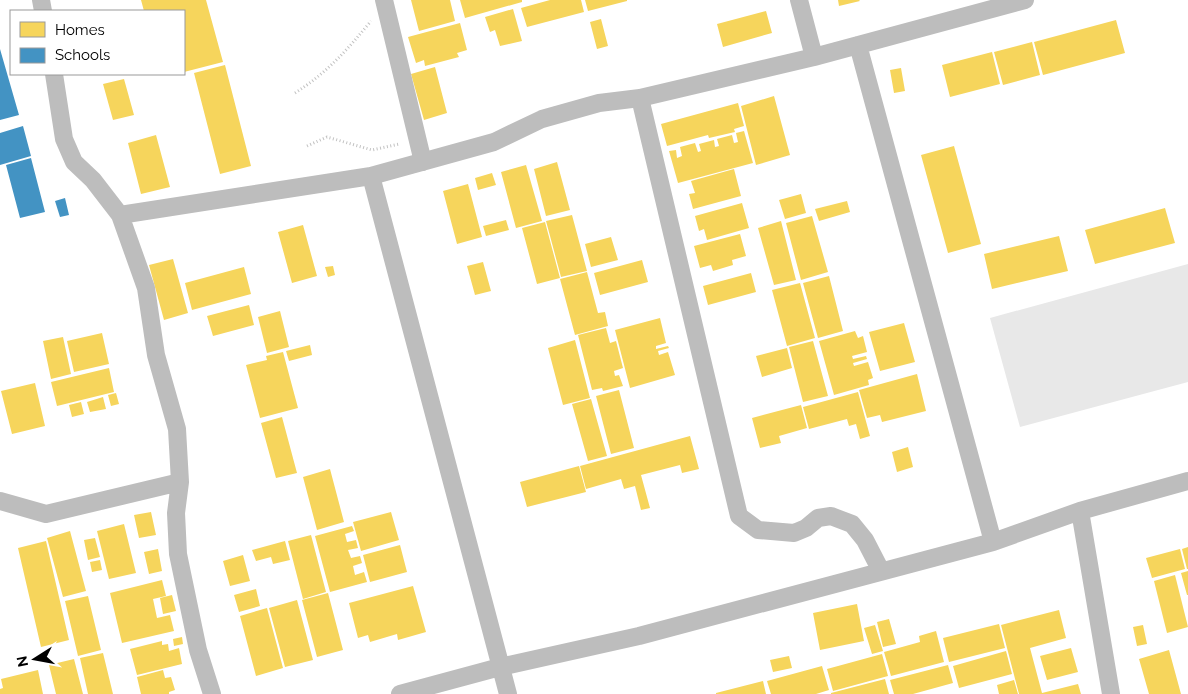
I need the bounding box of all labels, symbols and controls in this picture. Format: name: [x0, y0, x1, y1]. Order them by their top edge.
legend: [10, 10, 185, 75]
text: Homes: [55, 21, 105, 39]
text: Schools: [55, 46, 110, 64]
north arrow: [10, 634, 60, 684]
text: N: [13, 655, 31, 668]

